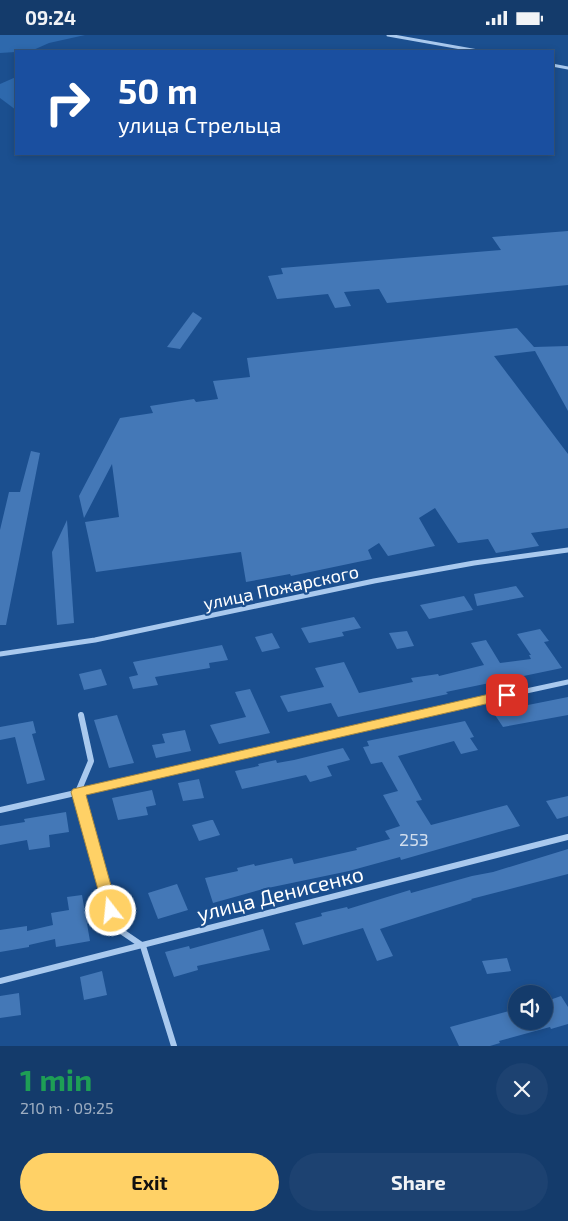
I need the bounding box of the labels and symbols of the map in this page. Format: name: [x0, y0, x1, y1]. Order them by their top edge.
street label: улица Пожарского: [201, 560, 361, 614]
pin: [486, 674, 528, 716]
house number: 253: [399, 828, 429, 850]
street label: улица Денисенко: [194, 860, 366, 927]
position arrow: [84, 884, 136, 936]

